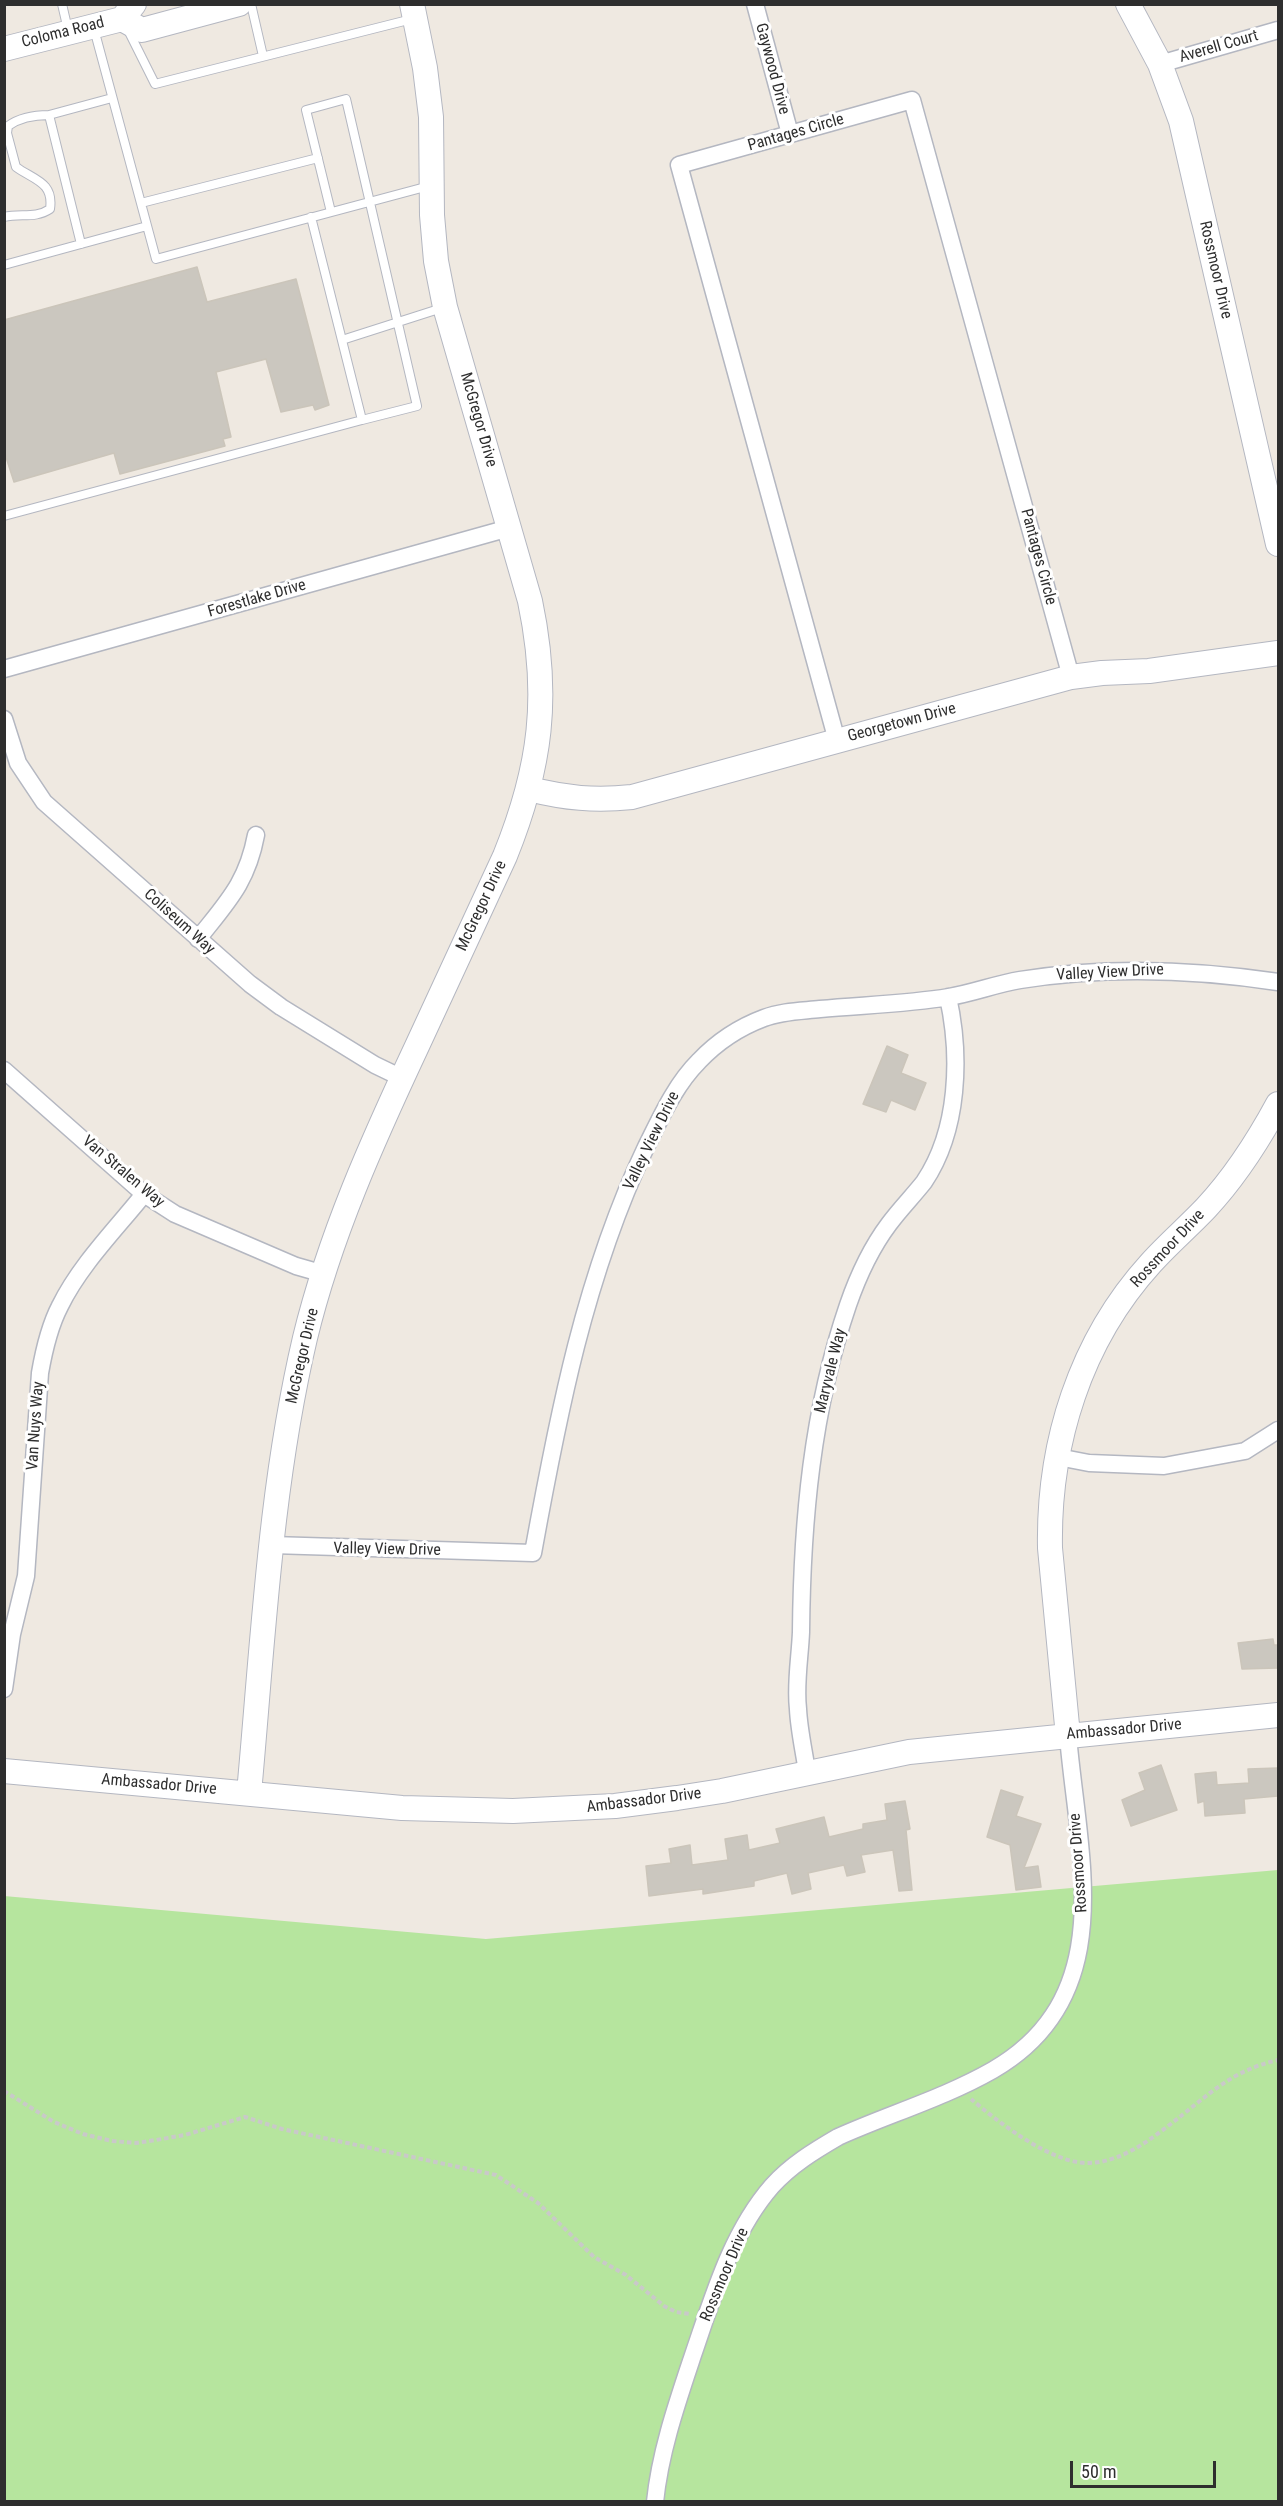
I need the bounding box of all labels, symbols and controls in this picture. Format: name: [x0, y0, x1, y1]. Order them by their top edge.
street label: Coloma Road: [20, 13, 106, 53]
street label: Gaywood Drive: [751, 21, 793, 117]
street label: Averell Court: [1177, 27, 1261, 67]
street label: Pantages Circle: [746, 110, 846, 156]
street label: Rossmoor Drive: [1194, 219, 1236, 321]
street label: McGregor Drive: [455, 370, 501, 470]
street label: Pantages Circle: [1016, 507, 1060, 607]
street label: Forestlake Drive: [206, 576, 308, 622]
street label: Georgetown Drive: [846, 699, 958, 747]
street label: McGregor Drive: [453, 858, 511, 954]
street label: Coliseum Way: [140, 885, 218, 959]
street label: Valley View Drive: [1056, 961, 1164, 985]
street label: Valley View Drive: [620, 1088, 684, 1194]
street label: Van Stralen Way: [78, 1132, 168, 1212]
street label: Rossmoor Drive: [1127, 1206, 1209, 1292]
street label: McGregor Drive: [283, 1306, 323, 1406]
street label: Maryvale Way: [811, 1327, 851, 1415]
street label: Van Nuys Way: [23, 1381, 49, 1471]
street label: Valley View Drive: [333, 1539, 441, 1561]
street label: Ambassador Drive: [1066, 1715, 1182, 1745]
street label: Ambassador Drive: [101, 1770, 217, 1800]
street label: Ambassador Drive: [585, 1784, 703, 1818]
street label: Rossmoor Drive: [1066, 1813, 1092, 1913]
street label: Rossmoor Drive: [697, 2225, 753, 2325]
scale bar: [1073, 2449, 1218, 2487]
text: 50 m: [1081, 2461, 1116, 2482]

